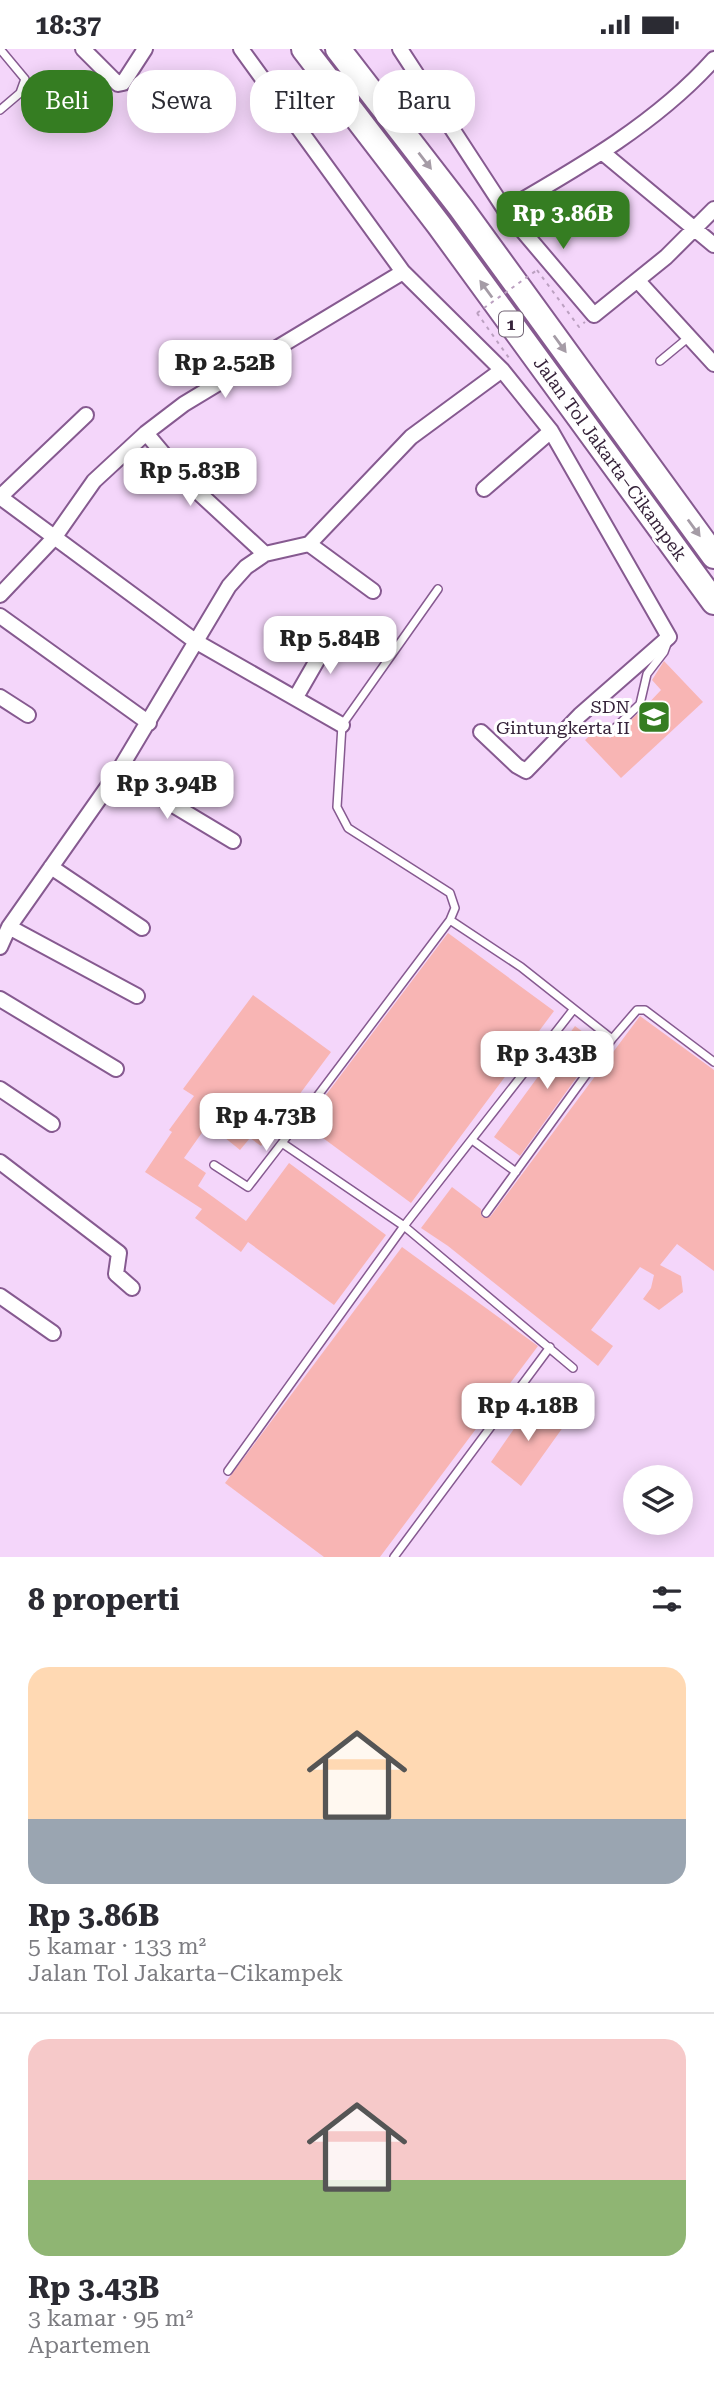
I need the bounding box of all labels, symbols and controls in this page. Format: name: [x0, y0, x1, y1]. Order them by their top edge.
text: 18:37: [35, 10, 101, 40]
chip: Beli: [21, 70, 113, 133]
chip: Sewa: [127, 70, 236, 133]
chip: Filter: [250, 70, 359, 133]
chip: Baru: [373, 70, 475, 133]
one-way arrow: [417, 152, 431, 170]
pin: Rp 3.86B: [491, 191, 635, 251]
text: Rp 3.86B: [513, 200, 613, 227]
one-way arrow: [479, 280, 493, 298]
road number: 1: [499, 311, 523, 337]
one-way arrow: [552, 335, 566, 353]
pin: Rp 2.52B: [153, 341, 297, 400]
text: Rp 2.52B: [175, 349, 275, 376]
street label: Jalan Tol Jakarta–Cikampek: [529, 353, 691, 565]
pin: Rp 5.83B: [118, 449, 262, 508]
text: Rp 5.83B: [140, 457, 240, 484]
one-way arrow: [686, 519, 700, 537]
pin: Rp 5.84B: [258, 617, 402, 676]
text: Rp 5.84B: [280, 625, 380, 652]
place label: SDN Gintungkerta II: [496, 696, 630, 738]
school or university icon: SDN Gintungkerta II: [635, 698, 673, 736]
pin: Rp 3.94B: [95, 761, 239, 821]
text: Rp 3.94B: [117, 770, 217, 797]
pin: Rp 3.43B: [475, 1031, 619, 1091]
text: Rp 3.43B: [497, 1040, 597, 1067]
pin: Rp 4.73B: [194, 1093, 338, 1153]
text: Rp 4.73B: [216, 1102, 316, 1129]
pin: Rp 4.18B: [456, 1383, 600, 1443]
text: Rp 4.18B: [478, 1392, 578, 1419]
map controls: [623, 1465, 693, 1535]
button: layers: [623, 1465, 693, 1535]
icon: filters: [648, 1580, 686, 1618]
text: 8 properti: [28, 1582, 179, 1617]
icon: home: [294, 1712, 420, 1838]
text: Rp 3.86B: [28, 1898, 160, 1933]
text: 5 kamar · 133 m²: [28, 1933, 206, 1960]
text: Jalan Tol Jakarta–Cikampek: [28, 1960, 343, 1987]
icon: home: [294, 2084, 420, 2210]
text: Rp 3.43B: [28, 2270, 160, 2305]
text: 3 kamar · 95 m²: [28, 2305, 193, 2332]
text: Apartemen: [28, 2332, 150, 2359]

